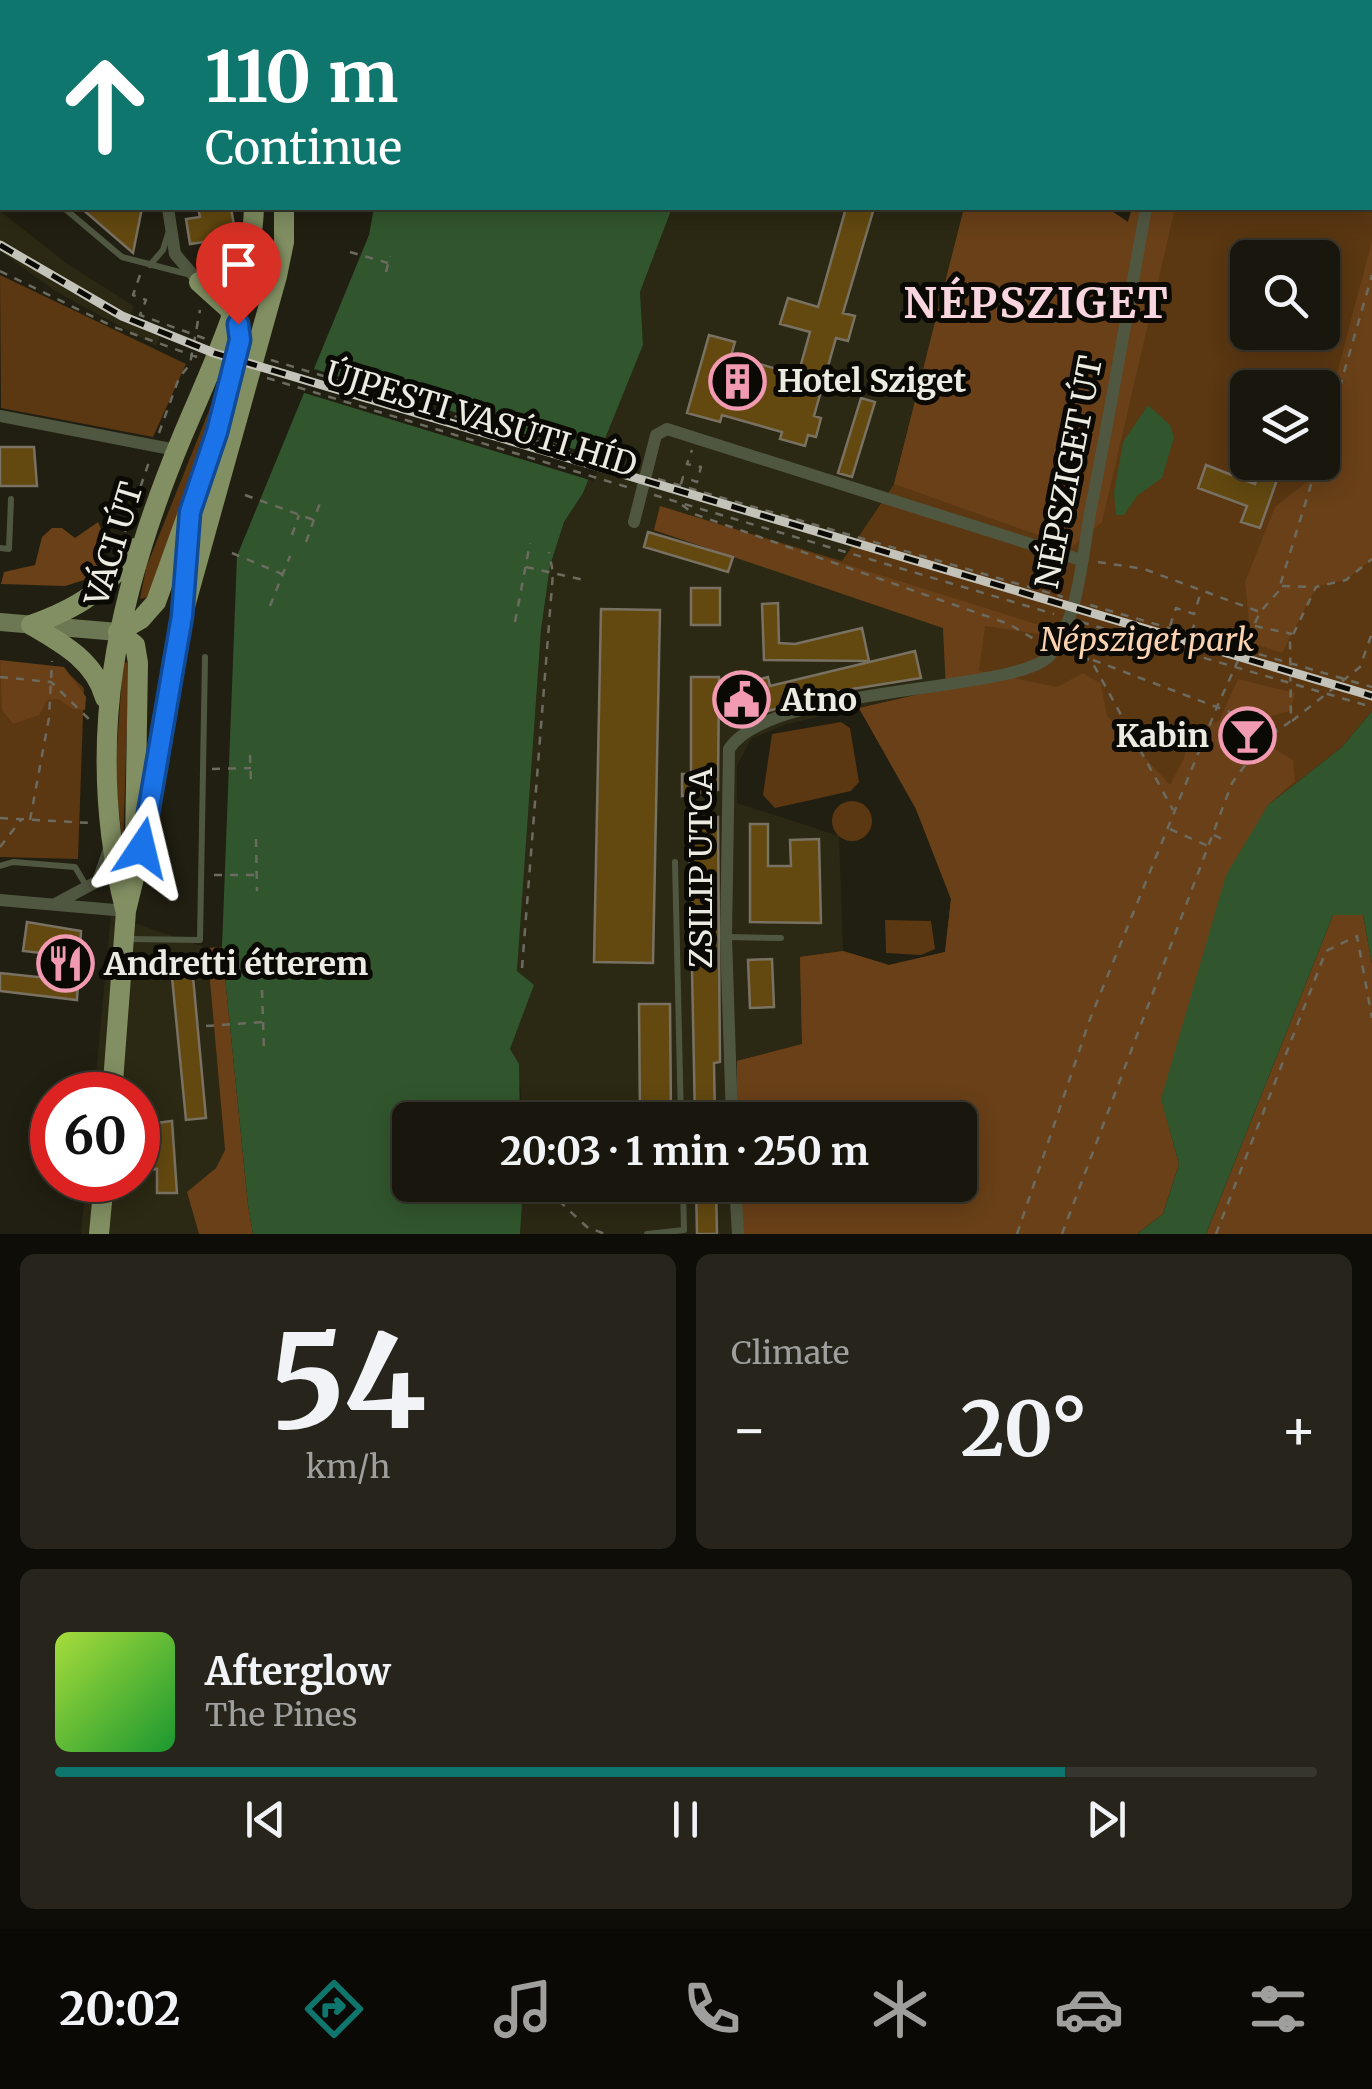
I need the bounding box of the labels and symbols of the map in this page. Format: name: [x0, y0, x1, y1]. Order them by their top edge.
pin: [196, 222, 281, 325]
district label: NÉPSZIGET: [904, 276, 1170, 329]
building icon: Hotel Sziget: [708, 351, 768, 411]
street label: NÉPSZIGET ÚT: [1027, 352, 1111, 592]
street label: ÚJPESTI VASÚTI HÍD: [321, 353, 641, 485]
place label: Hotel Sziget: [777, 361, 966, 401]
street label: VÁCI ÚT: [76, 477, 152, 612]
park label: Népsziget park: [1040, 620, 1255, 660]
public building icon: Atno: [712, 670, 772, 730]
place label: Atno: [780, 680, 857, 720]
bar icon: Kabin: [1218, 706, 1278, 766]
place label: Kabin: [1115, 716, 1209, 756]
street label: ZSILIP UTCA: [681, 767, 721, 968]
position arrow: [90, 796, 194, 900]
restaurant icon: Andretti étterem: [35, 934, 95, 994]
place label: Andretti étterem: [103, 944, 368, 984]
speed limit sign: 60: [30, 1072, 160, 1202]

